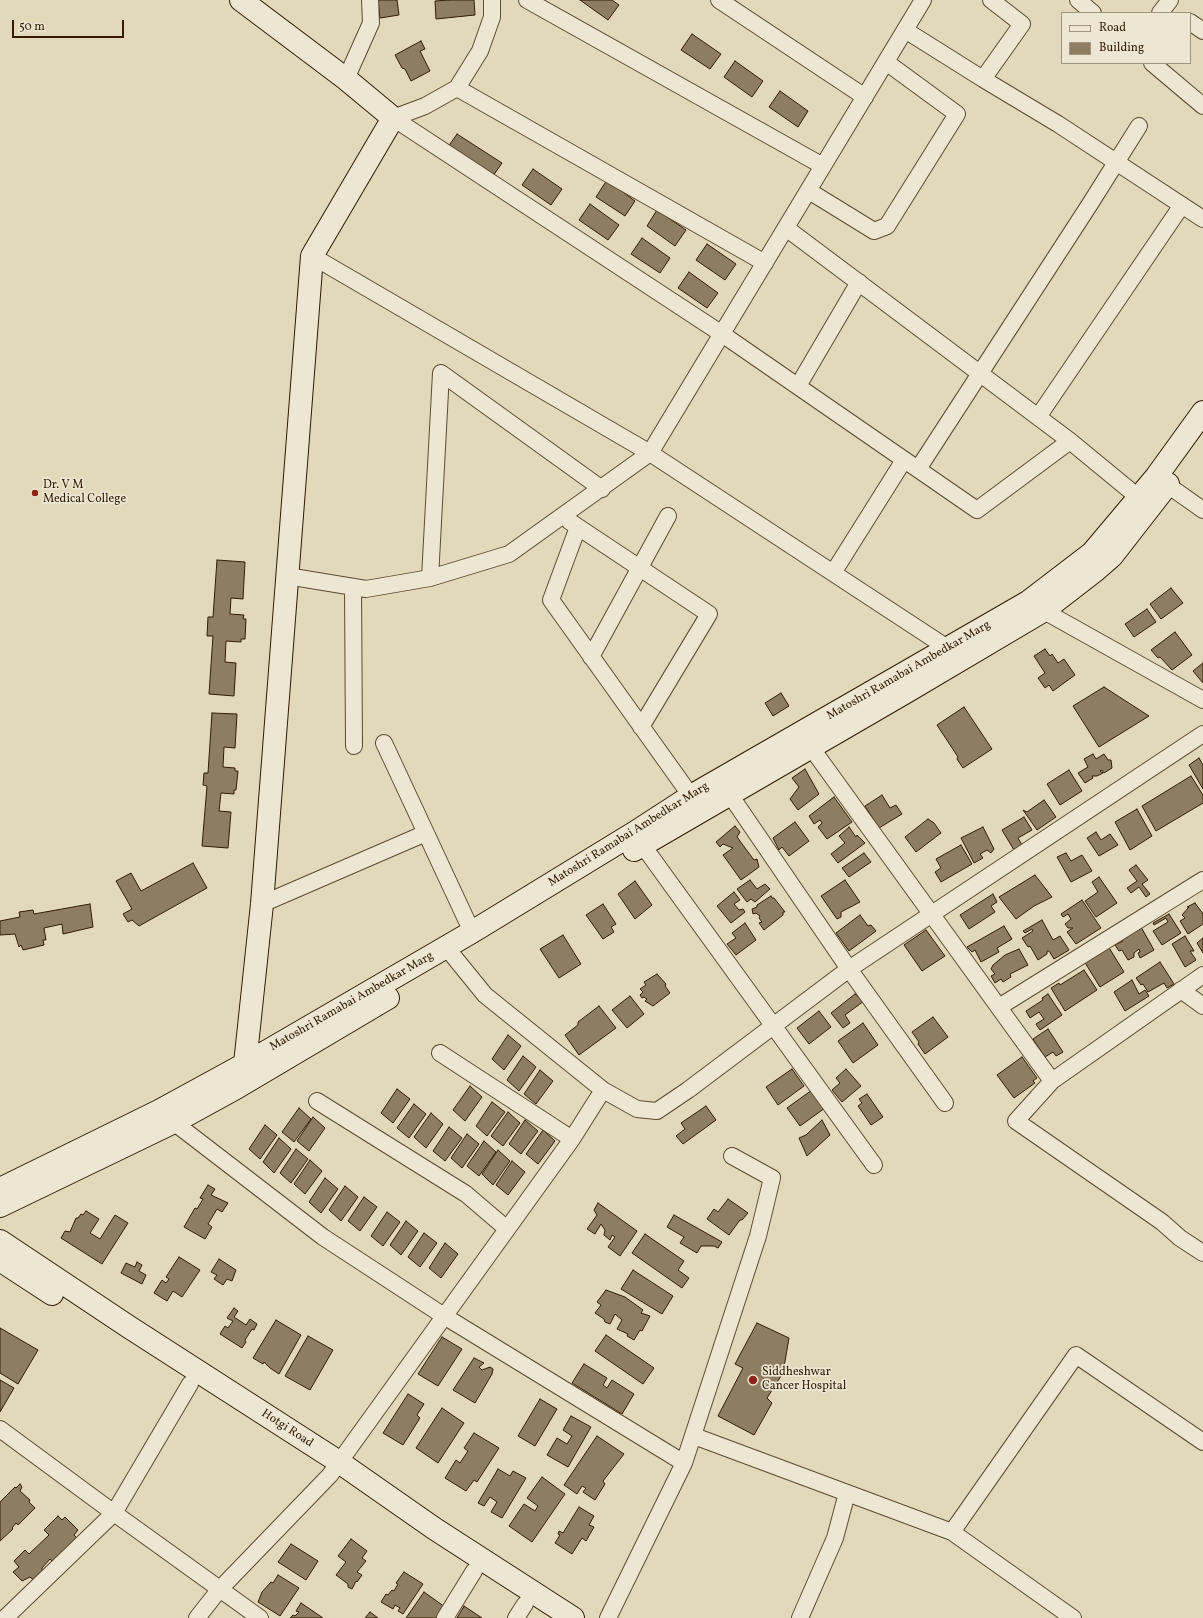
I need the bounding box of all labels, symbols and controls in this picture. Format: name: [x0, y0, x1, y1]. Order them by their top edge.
scale bar: [14, 12, 126, 38]
legend: [1061, 12, 1191, 64]
text: 50 m: [19, 19, 45, 35]
text: Road: [1099, 20, 1126, 36]
text: Building: [1099, 40, 1144, 56]
place label: Dr. V M Medical College: [43, 479, 126, 507]
marker: Dr. V M Medical College: [30, 488, 40, 498]
street label: Matoshri Ramabai Ambedkar Marg: [825, 618, 993, 724]
street label: Matoshri Ramabai Ambedkar Marg: [546, 779, 712, 891]
street label: Matoshri Ramabai Ambedkar Marg: [268, 949, 436, 1055]
place label: Siddheshwar Cancer Hospital: [762, 1366, 846, 1394]
marker: Siddheshwar Cancer Hospital: [747, 1374, 759, 1386]
street label: Hotgi Road: [258, 1407, 316, 1451]

